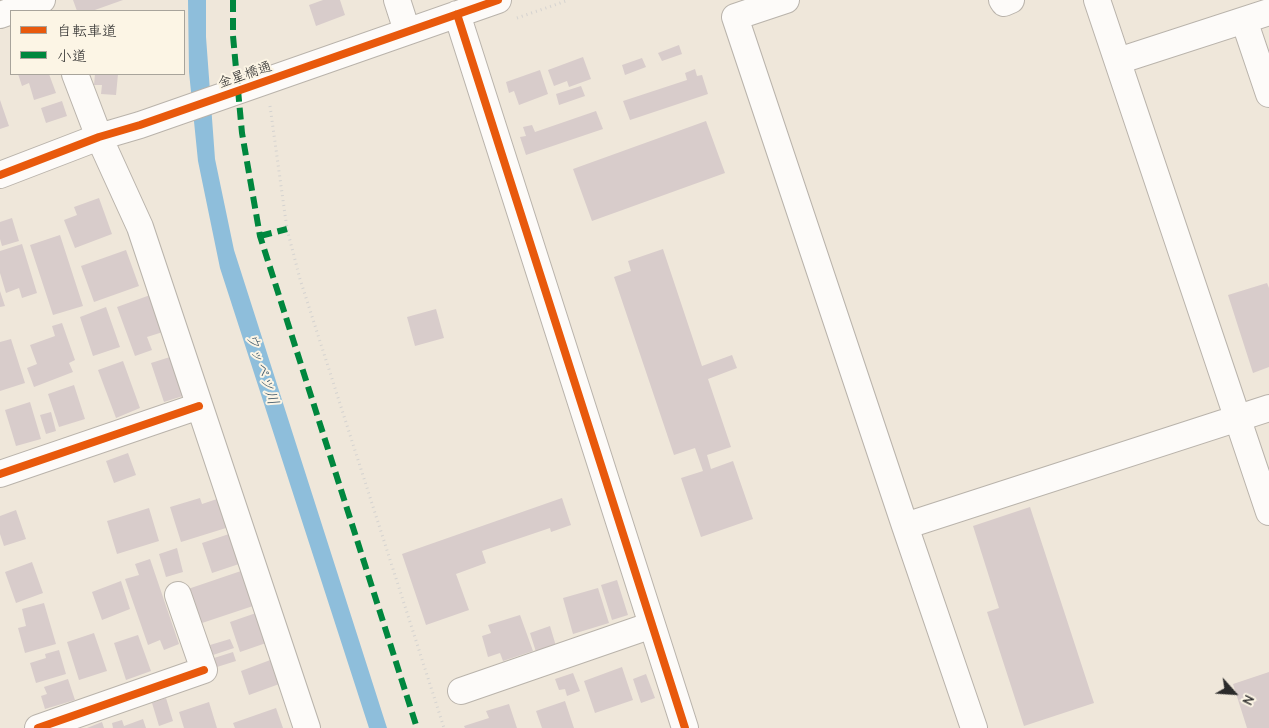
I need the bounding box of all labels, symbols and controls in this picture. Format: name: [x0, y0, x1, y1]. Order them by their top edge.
legend: [10, 10, 185, 75]
text: 自転車道: [57, 22, 117, 40]
text: 小道: [57, 47, 87, 65]
street label: 金星橋通: [216, 58, 274, 92]
water label: ウッペツ川: [242, 331, 282, 407]
north arrow: [1209, 668, 1259, 718]
text: N: [1238, 692, 1258, 708]

